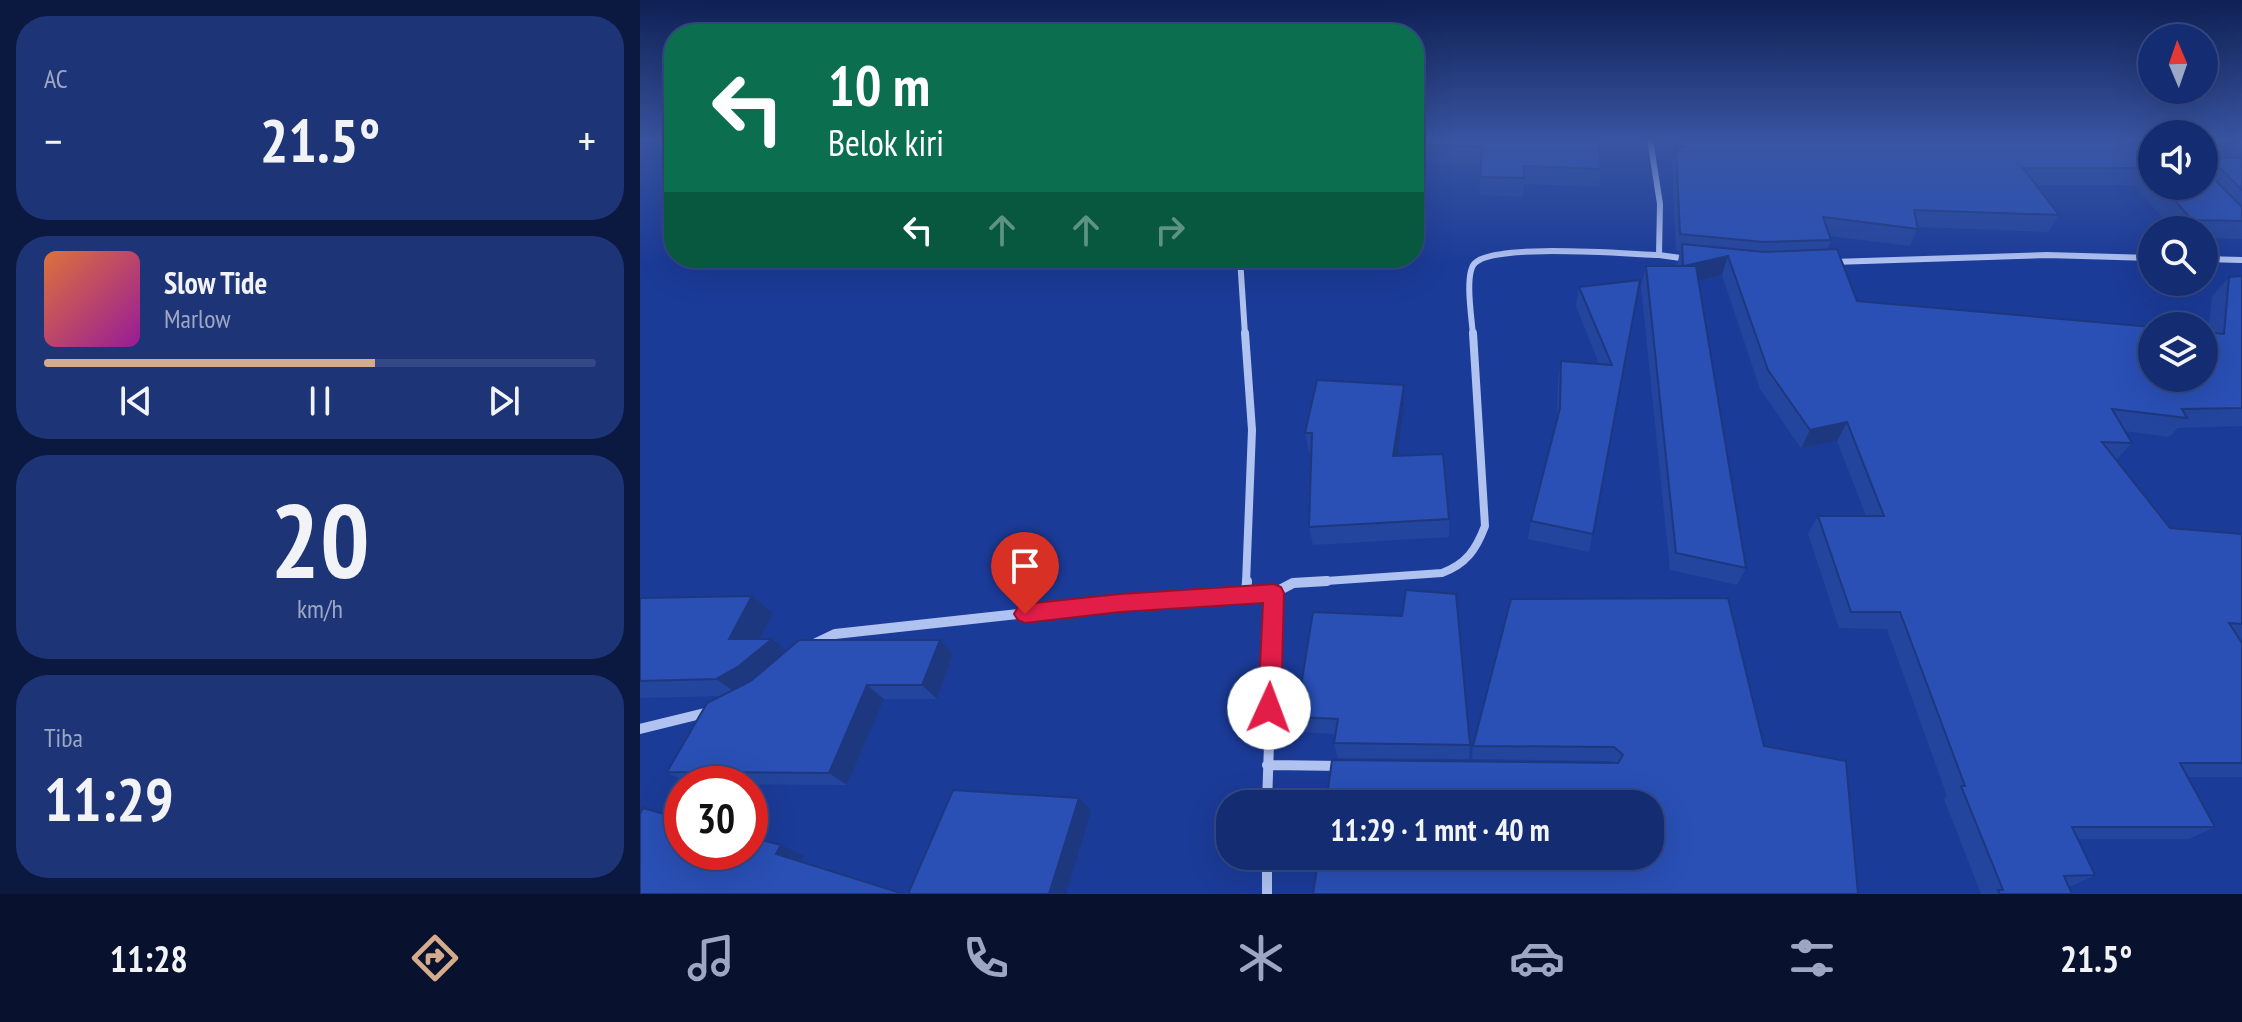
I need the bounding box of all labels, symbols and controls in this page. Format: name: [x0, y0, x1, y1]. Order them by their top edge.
north arrow: [2138, 24, 2218, 104]
map controls: [2138, 24, 2218, 392]
text: 10 m: [828, 49, 930, 121]
icon: left: [696, 56, 800, 160]
text: AC: [44, 62, 68, 95]
text: 21.5°: [260, 101, 380, 179]
text: −: [44, 112, 62, 169]
text: +: [578, 112, 596, 169]
text: Belok kiri: [828, 119, 944, 166]
button: sound: [2138, 120, 2218, 200]
icon: left: [896, 208, 940, 252]
icon: ahead: [980, 208, 1024, 252]
icon: ahead: [1064, 208, 1108, 252]
icon: right: [1148, 208, 1192, 252]
button: search: [2138, 216, 2218, 296]
text: Slow Tide: [164, 263, 267, 302]
text: Marlow: [164, 302, 230, 335]
button: layers: [2138, 312, 2218, 392]
icon: previous: [114, 379, 158, 423]
icon: pause: [298, 379, 342, 423]
icon: next: [482, 379, 526, 423]
text: 20: [270, 472, 370, 607]
pin: [991, 532, 1059, 614]
icon: arrive: [1003, 544, 1047, 588]
text: km/h: [297, 592, 343, 625]
position arrow: [1227, 666, 1311, 750]
text: Tiba: [44, 721, 83, 754]
text: 11:29: [44, 760, 174, 838]
speed limit sign: 30: [664, 766, 768, 870]
text: 11:29 · 1 mnt · 40 m: [1330, 810, 1550, 849]
icon: directions: [407, 930, 463, 986]
icon: music: [683, 930, 739, 986]
icon: phone: [958, 930, 1014, 986]
icon: climate: [1233, 930, 1289, 986]
icon: car: [1509, 930, 1565, 986]
icon: filters: [1784, 930, 1840, 986]
text: 11:28: [110, 935, 188, 982]
text: 21.5°: [2060, 935, 2132, 982]

